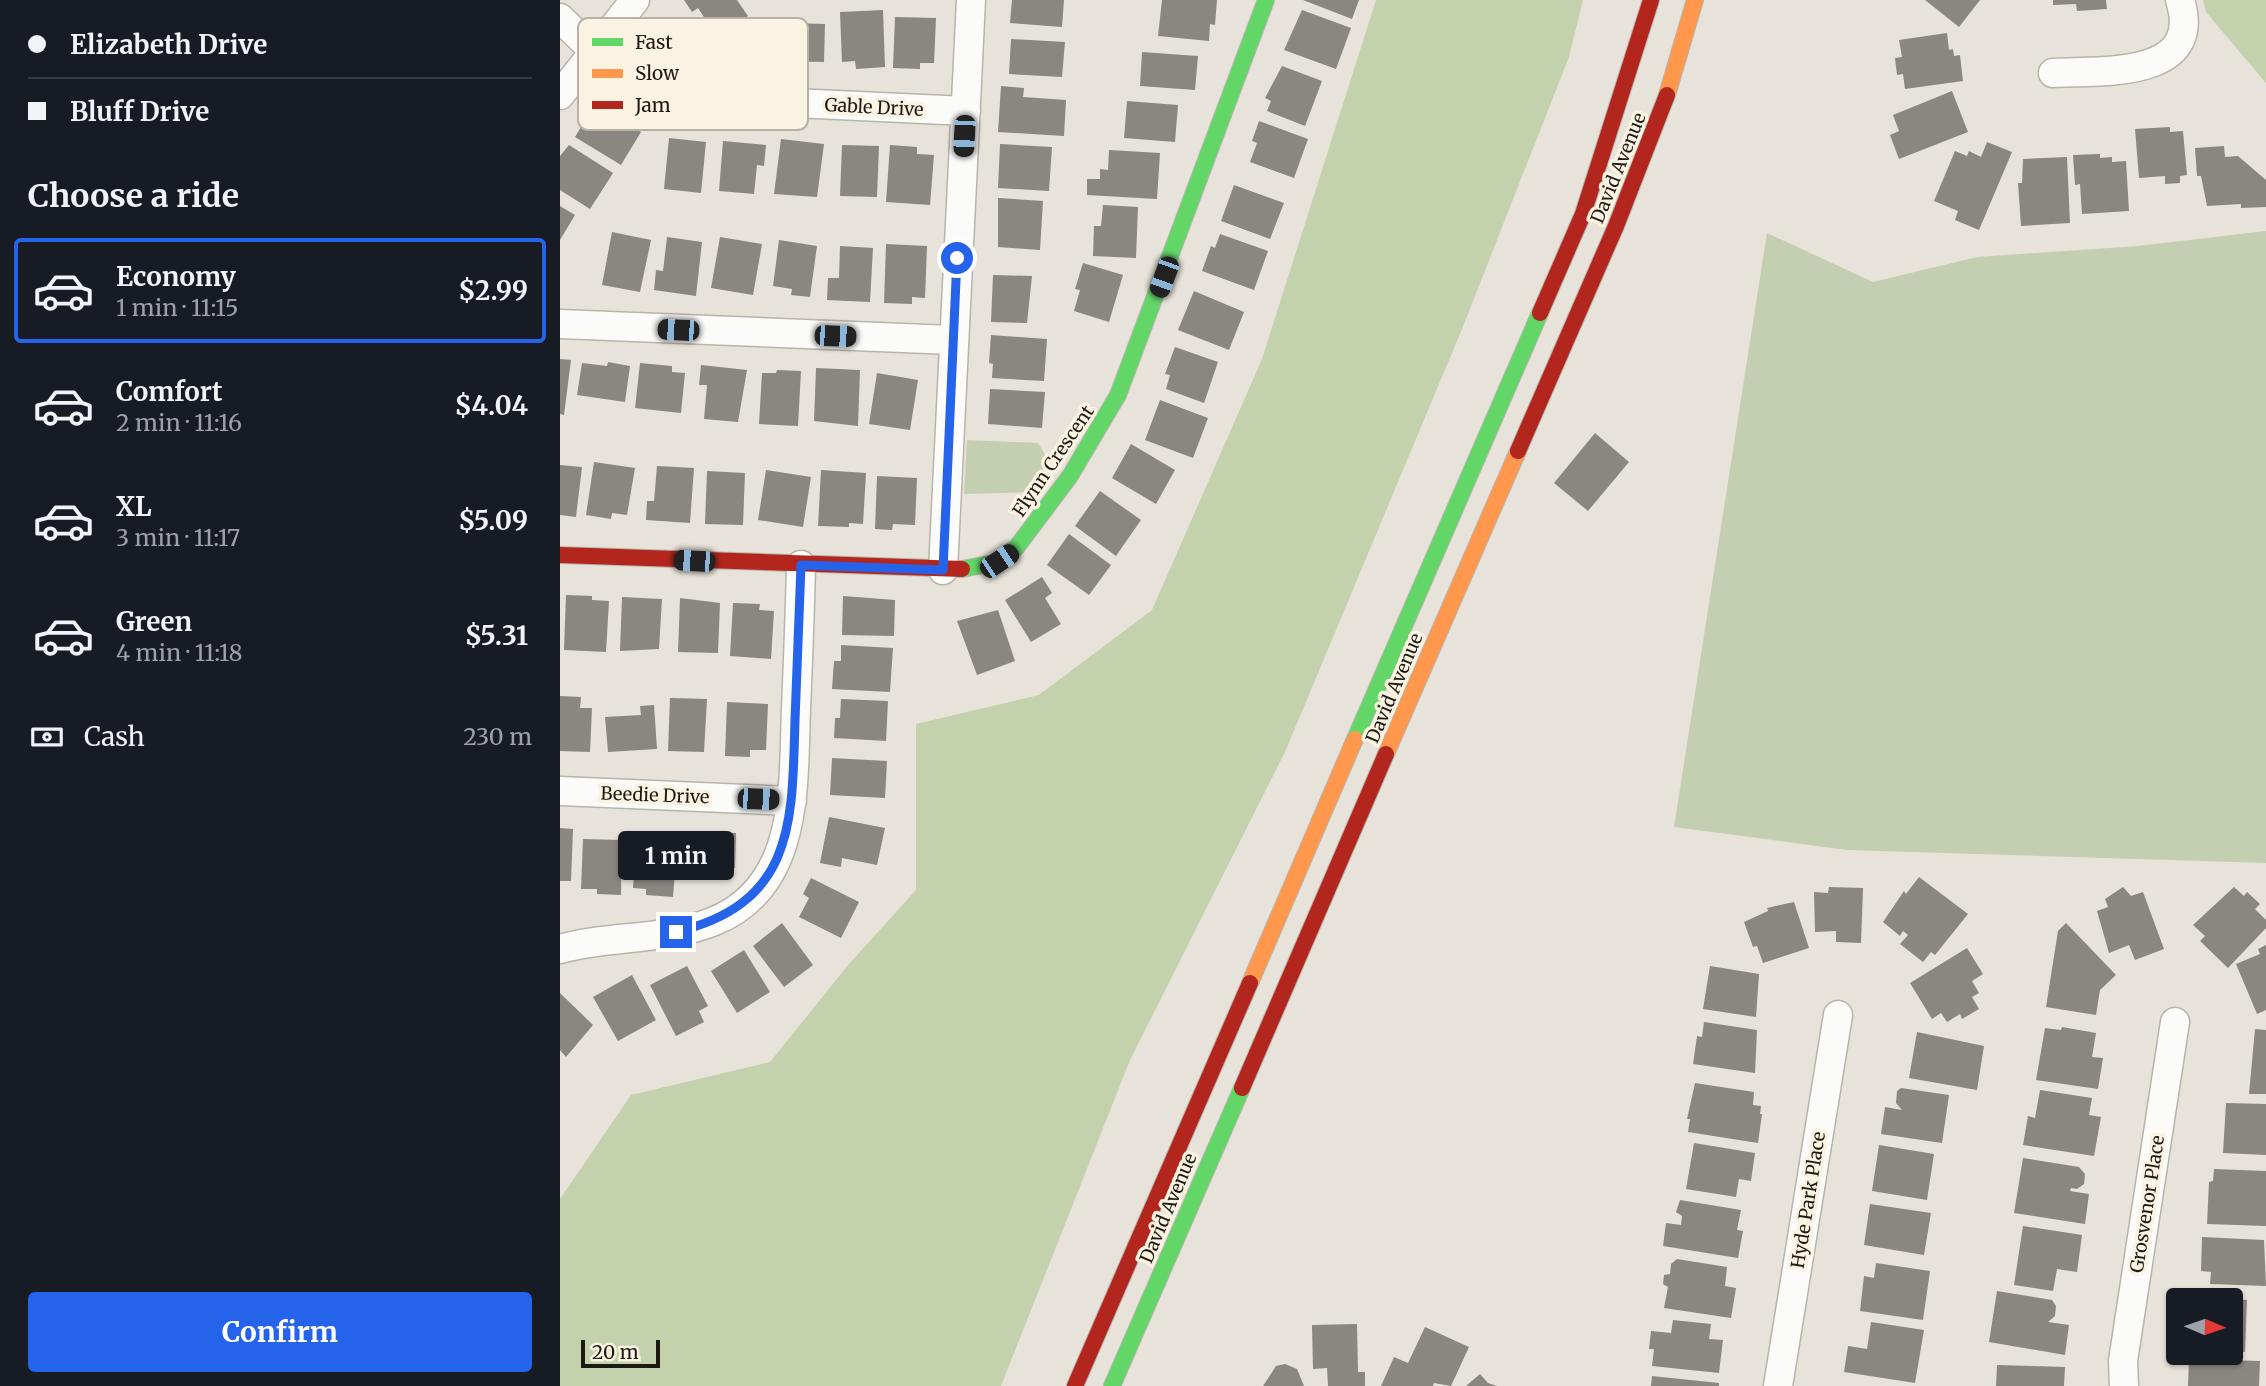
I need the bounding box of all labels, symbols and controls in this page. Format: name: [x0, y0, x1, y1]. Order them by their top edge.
legend: [578, 18, 808, 130]
text: Elizabeth Drive: [70, 28, 267, 61]
text: Fast: [635, 30, 673, 54]
text: Slow: [635, 61, 680, 85]
text: Jam: [634, 93, 671, 117]
street label: Gable Drive: [824, 93, 924, 121]
text: Bluff Drive: [70, 95, 209, 128]
street label: David Avenue: [1585, 109, 1651, 227]
car: [953, 114, 976, 158]
text: Choose a ride: [28, 176, 239, 216]
route start: [941, 242, 973, 274]
car: [1147, 254, 1182, 300]
icon: car: [32, 259, 95, 322]
text: Economy: [116, 260, 236, 293]
text: $2.99: [458, 274, 528, 307]
text: 1 min · 11:15: [116, 293, 238, 322]
car: [657, 319, 700, 341]
car: [814, 325, 857, 347]
icon: car: [32, 374, 95, 437]
text: Comfort: [116, 375, 222, 408]
text: $4.04: [455, 389, 528, 422]
street label: Flynn Crescent: [1007, 401, 1099, 521]
text: 2 min · 11:16: [116, 408, 242, 437]
icon: car: [32, 489, 95, 552]
text: XL: [116, 490, 152, 523]
text: $5.09: [458, 504, 528, 537]
text: 3 min · 11:17: [116, 523, 240, 552]
car: [976, 541, 1023, 581]
car: [673, 549, 716, 573]
icon: car: [32, 604, 95, 667]
text: Green: [116, 605, 192, 638]
text: $5.31: [465, 619, 528, 652]
street label: David Avenue: [1361, 630, 1427, 746]
text: 4 min · 11:18: [116, 638, 242, 667]
icon: cash: [28, 718, 66, 756]
text: Cash: [84, 720, 145, 753]
text: 230 m: [463, 722, 532, 751]
street label: Beedie Drive: [600, 782, 710, 808]
car: [737, 788, 780, 810]
callout: 1 min: [618, 830, 734, 880]
text: 1 min: [645, 841, 707, 870]
route end: [660, 916, 692, 948]
street label: Hyde Park Place: [1786, 1130, 1830, 1270]
street label: Grosvenor Place: [2125, 1134, 2169, 1274]
street label: David Avenue: [1135, 1150, 1201, 1266]
north arrow: [2166, 1288, 2244, 1365]
map controls: [2166, 1288, 2243, 1365]
button: Confirm: [28, 1292, 532, 1372]
scale bar: [581, 1337, 660, 1369]
text: 20 m: [592, 1340, 639, 1364]

